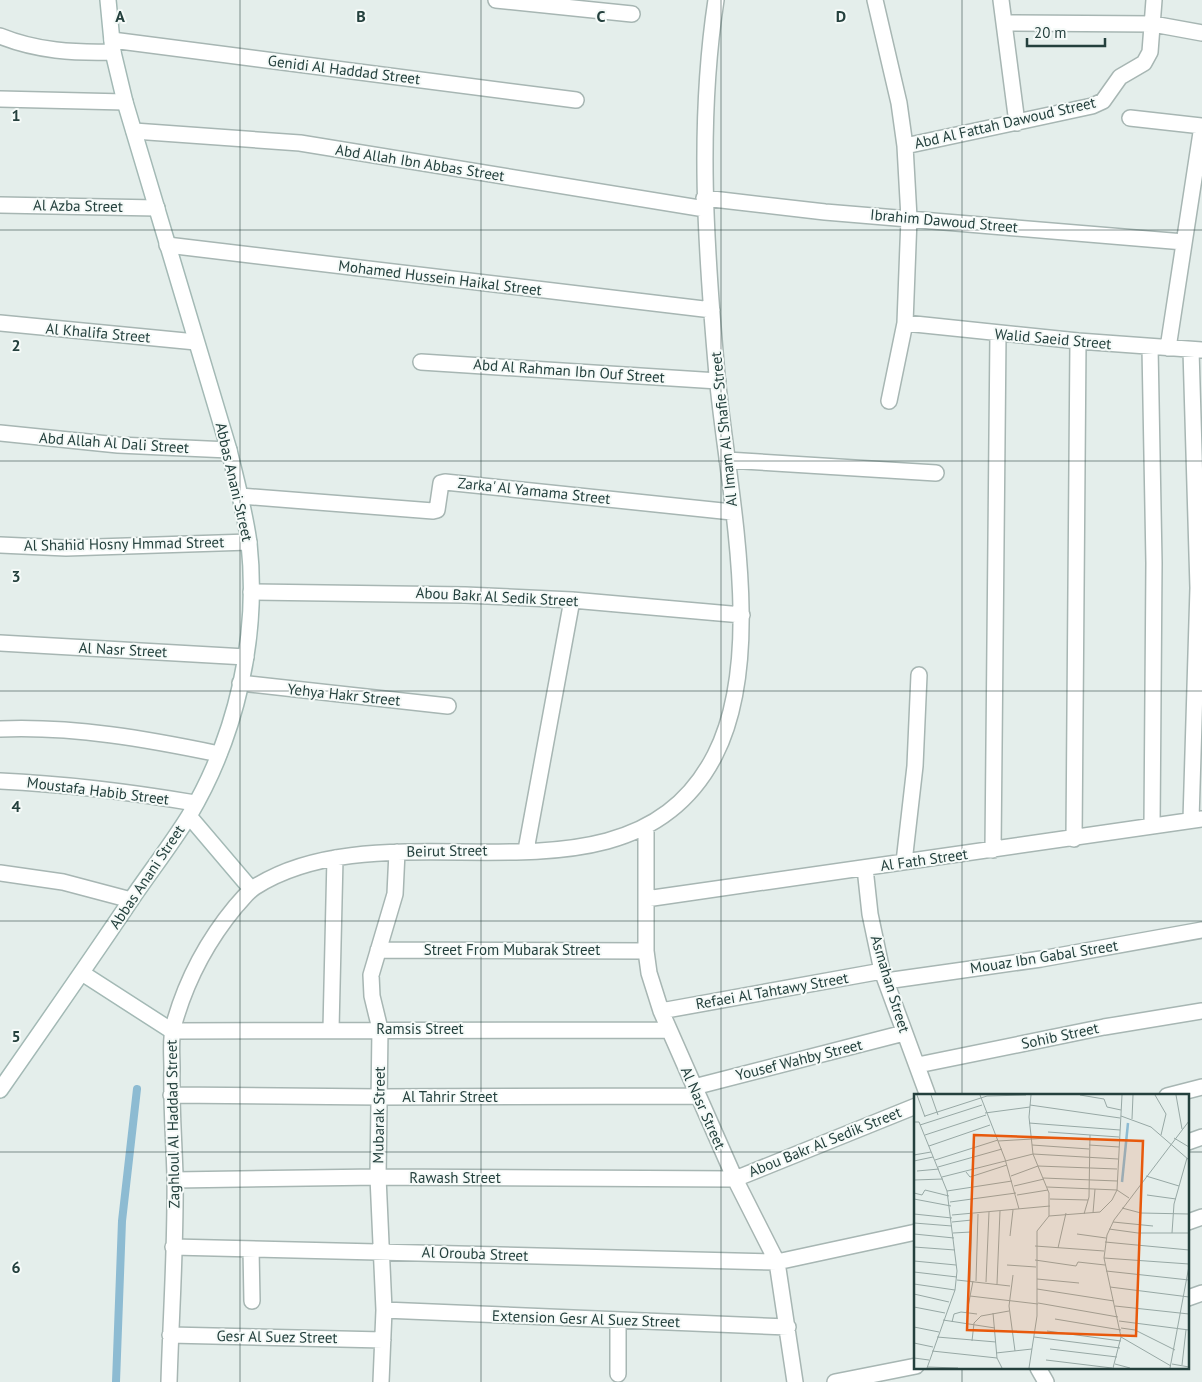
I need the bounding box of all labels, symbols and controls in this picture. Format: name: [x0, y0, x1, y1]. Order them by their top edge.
text: A: [115, 6, 125, 26]
text: B: [356, 6, 366, 26]
text: C: [597, 6, 606, 26]
text: D: [836, 6, 846, 26]
scale bar: [1027, 15, 1104, 47]
text: 20 m: [1034, 23, 1067, 42]
street label: Genidi Al Haddad Street: [267, 51, 421, 88]
street label: Abd Al Fattah Dawoud Street: [912, 92, 1097, 153]
text: 1: [11, 105, 21, 125]
street label: Abd Allah Ibn Abbas Street: [334, 140, 506, 185]
street label: Al Azba Street: [33, 195, 123, 216]
street label: Ibrahim Dawoud Street: [869, 205, 1019, 236]
street label: Mohamed Hussein Haikal Street: [337, 256, 543, 299]
street label: Al Khalifa Street: [45, 318, 151, 347]
street label: Walid Saeid Street: [994, 324, 1112, 353]
text: 2: [11, 335, 21, 355]
street label: Al Imam Al Shafie Street: [706, 351, 741, 507]
street label: Abd Al Rahman Ibn Ouf Street: [473, 354, 665, 387]
street label: Abbas Anani Street: [212, 421, 257, 543]
street label: Abd Allah Al Dali Street: [38, 428, 190, 457]
street label: Zarka' Al Yamama Street: [457, 473, 611, 508]
street label: Al Shahid Hosny Hmmad Street: [24, 532, 224, 555]
text: 3: [11, 566, 21, 586]
street label: Abou Bakr Al Sedik Street: [415, 583, 579, 610]
street label: Al Nasr Street: [78, 638, 168, 661]
street label: Yehya Hakr Street: [287, 679, 401, 710]
street label: Moustafa Habib Street: [26, 772, 170, 809]
text: 4: [11, 796, 21, 816]
street label: Abbas Anani Street: [105, 821, 188, 932]
street label: Beirut Street: [406, 840, 488, 861]
street label: Al Fath Street: [879, 844, 969, 875]
street label: Asmahan Street: [867, 933, 914, 1035]
street label: Mouaz Ibn Gabal Street: [969, 935, 1119, 978]
street label: Street From Mubarak Street: [424, 940, 600, 959]
street label: Refaei Al Tahtawy Street: [694, 968, 850, 1013]
street label: Sohib Street: [1019, 1018, 1100, 1053]
street label: Ramsis Street: [376, 1019, 464, 1038]
text: 5: [11, 1026, 21, 1046]
street label: Yousef Wahby Street: [734, 1035, 864, 1084]
street label: Zaghloul Al Haddad Street: [162, 1040, 183, 1208]
street label: Al Nasr Street: [677, 1064, 730, 1152]
street label: Mubarak Street: [368, 1066, 389, 1164]
street label: Al Tahrir Street: [402, 1087, 498, 1106]
inset map: [914, 1094, 1190, 1370]
street label: Abou Bakr Al Sedik Street: [746, 1102, 904, 1181]
street label: Rawash Street: [409, 1168, 501, 1187]
street label: Al Orouba Street: [421, 1242, 529, 1265]
text: 6: [11, 1257, 21, 1277]
street label: Extension Gesr Al Suez Street: [492, 1306, 680, 1331]
street label: Gesr Al Suez Street: [216, 1326, 338, 1347]

